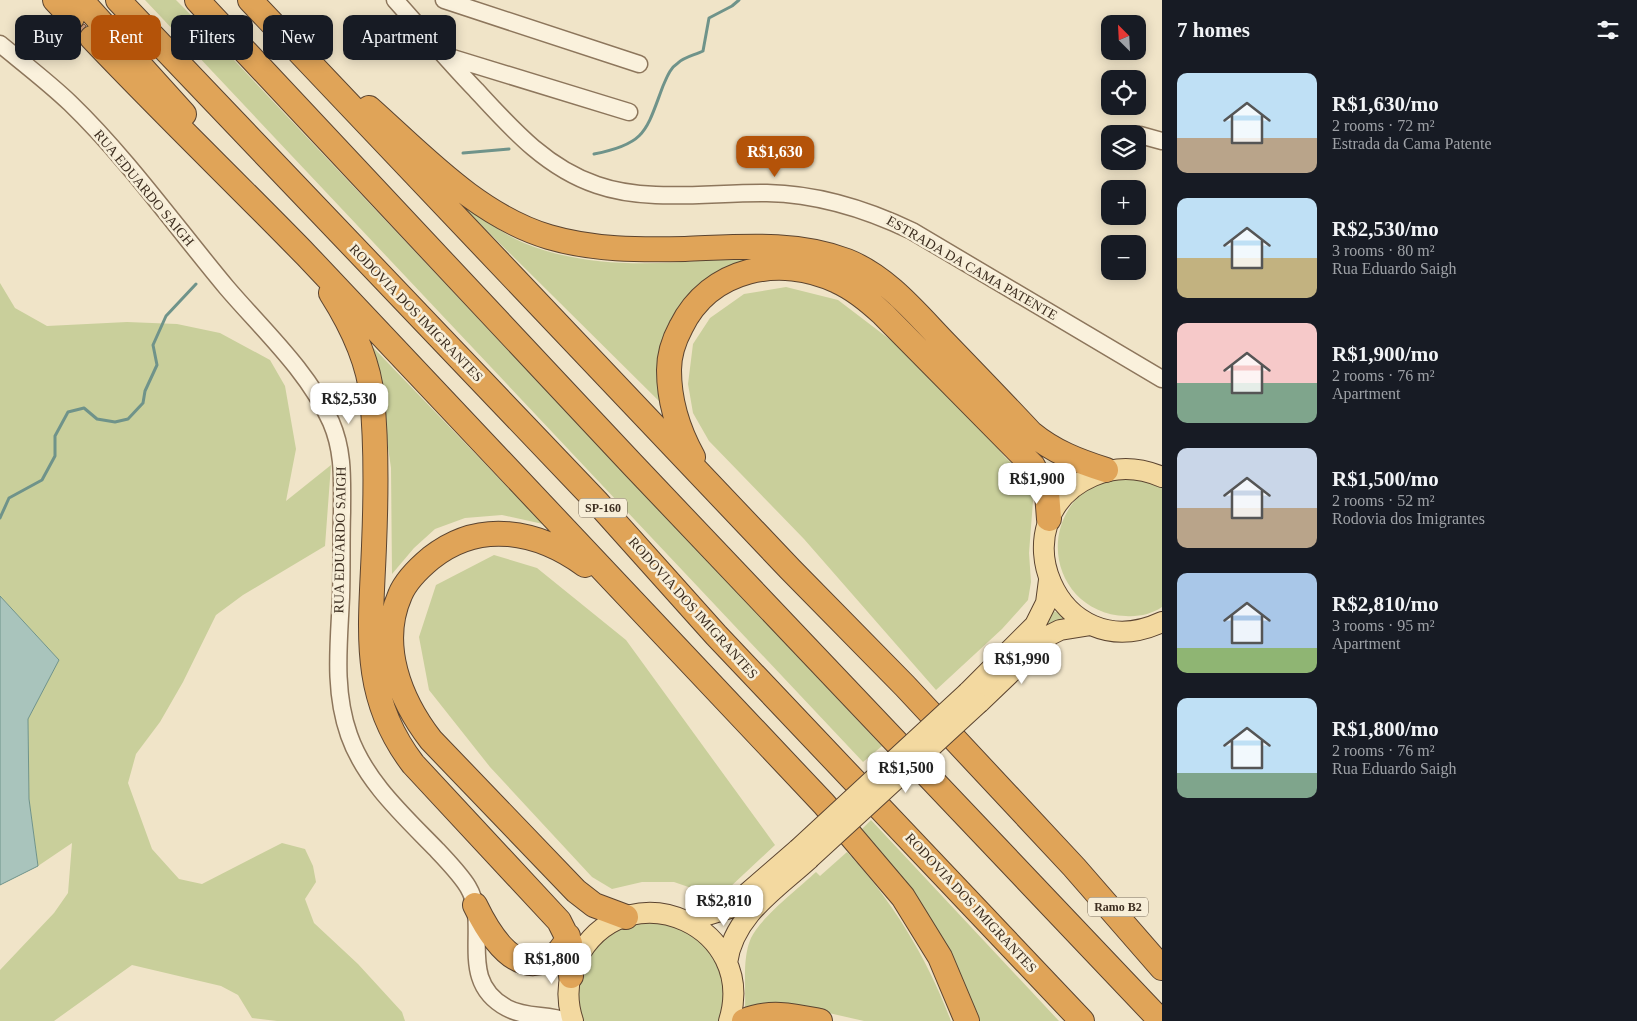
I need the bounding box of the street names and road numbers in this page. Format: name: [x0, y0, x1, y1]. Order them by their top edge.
street label: RUA EDUARDO SAIGH: [91, 127, 197, 249]
street label: ESTRADA DA CAMA PATENTE: [884, 213, 1060, 323]
street label: RODOVIA DOS IMIGRANTES: [346, 241, 486, 385]
street label: RUA EDUARDO SAIGH: [331, 466, 349, 614]
road number: SP-160: [579, 498, 627, 518]
street label: RODOVIA DOS IMIGRANTES: [625, 534, 761, 682]
street label: RODOVIA DOS IMIGRANTES: [902, 830, 1040, 976]
road number: Ramo B2: [1088, 898, 1148, 916]

